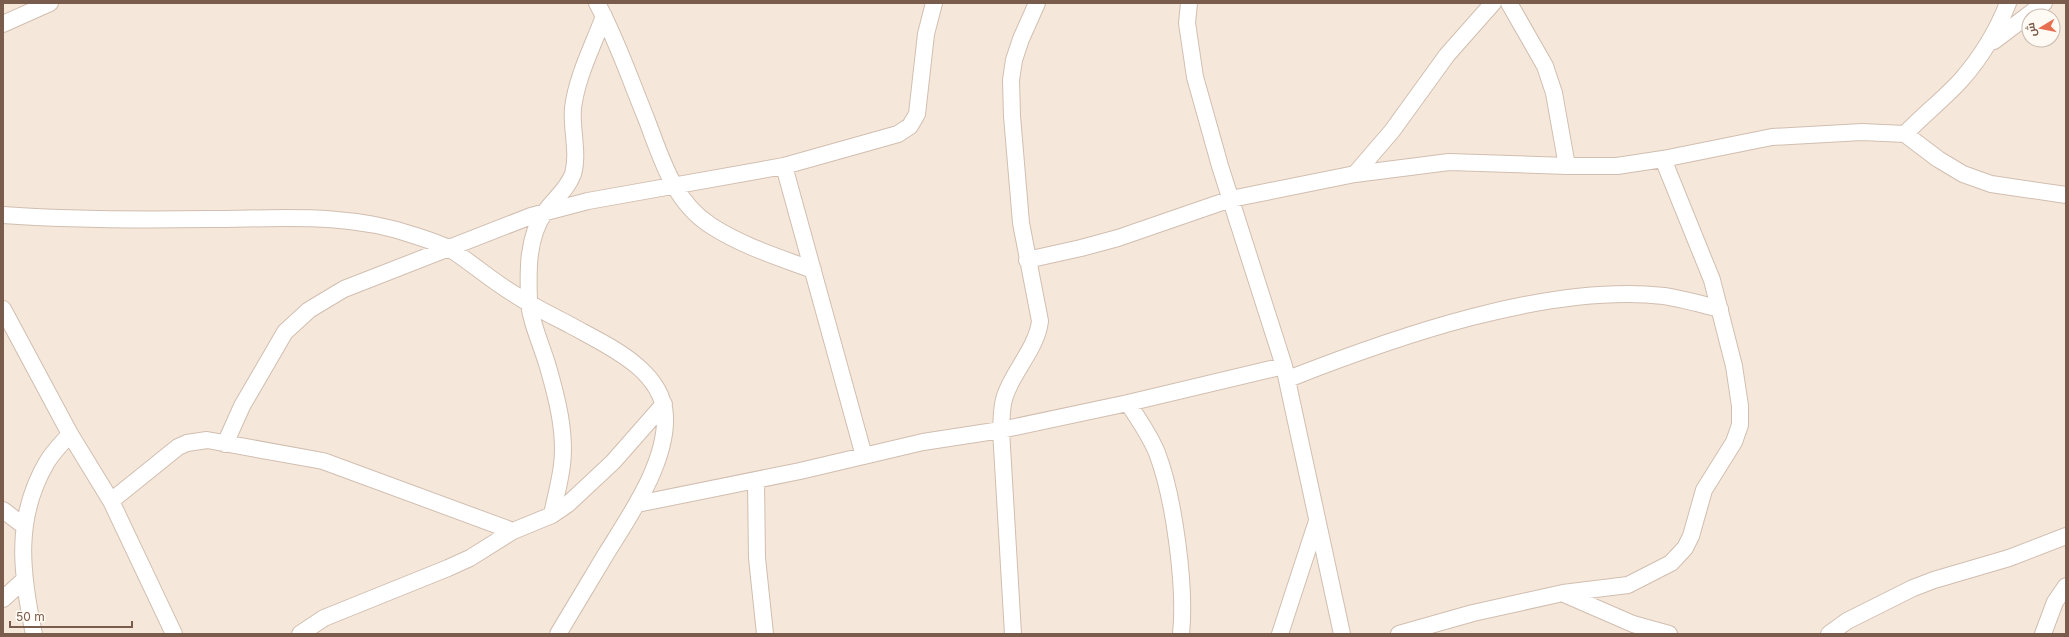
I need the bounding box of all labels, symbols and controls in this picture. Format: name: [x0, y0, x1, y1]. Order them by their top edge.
north arrow: [2021, 8, 2061, 48]
text: ش: [2023, 22, 2039, 38]
scale bar: [10, 603, 132, 629]
text: 50 m: [16, 609, 45, 624]

